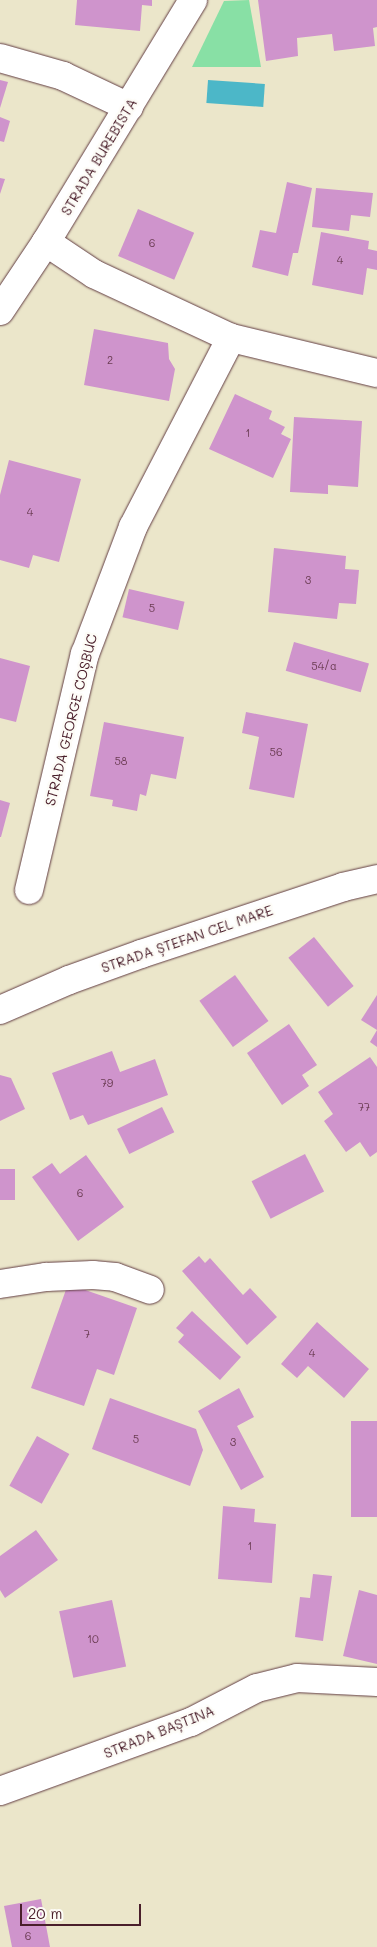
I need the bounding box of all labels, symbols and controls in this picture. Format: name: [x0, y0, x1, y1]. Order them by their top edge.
street label: STRADA BUREBISTA: [57, 96, 141, 218]
house number: 6: [149, 236, 155, 250]
house number: 4: [337, 253, 343, 267]
house number: 2: [107, 353, 113, 367]
house number: 1: [246, 426, 250, 440]
house number: 4: [27, 505, 33, 519]
house number: 3: [305, 573, 311, 587]
house number: 5: [149, 601, 155, 615]
street label: STRADA GEORGE COȘBUC: [42, 632, 100, 808]
house number: 54/a: [311, 659, 337, 673]
house number: 56: [269, 745, 283, 759]
house number: 58: [114, 754, 128, 768]
street label: STRADA ȘTEFAN CEL MARE: [99, 902, 275, 976]
house number: 79: [101, 1076, 113, 1090]
house number: 77: [358, 1100, 370, 1114]
house number: 6: [77, 1186, 83, 1200]
house number: 7: [84, 1327, 90, 1341]
house number: 4: [309, 1346, 315, 1360]
house number: 5: [133, 1432, 139, 1446]
house number: 3: [230, 1435, 236, 1449]
house number: 1: [248, 1539, 252, 1553]
house number: 10: [87, 1632, 99, 1646]
street label: STRADA BAȘTINA: [101, 1702, 217, 1762]
scale bar: [22, 1894, 144, 1926]
text: 20 m: [28, 1903, 62, 1923]
house number: 6: [25, 1929, 31, 1943]

